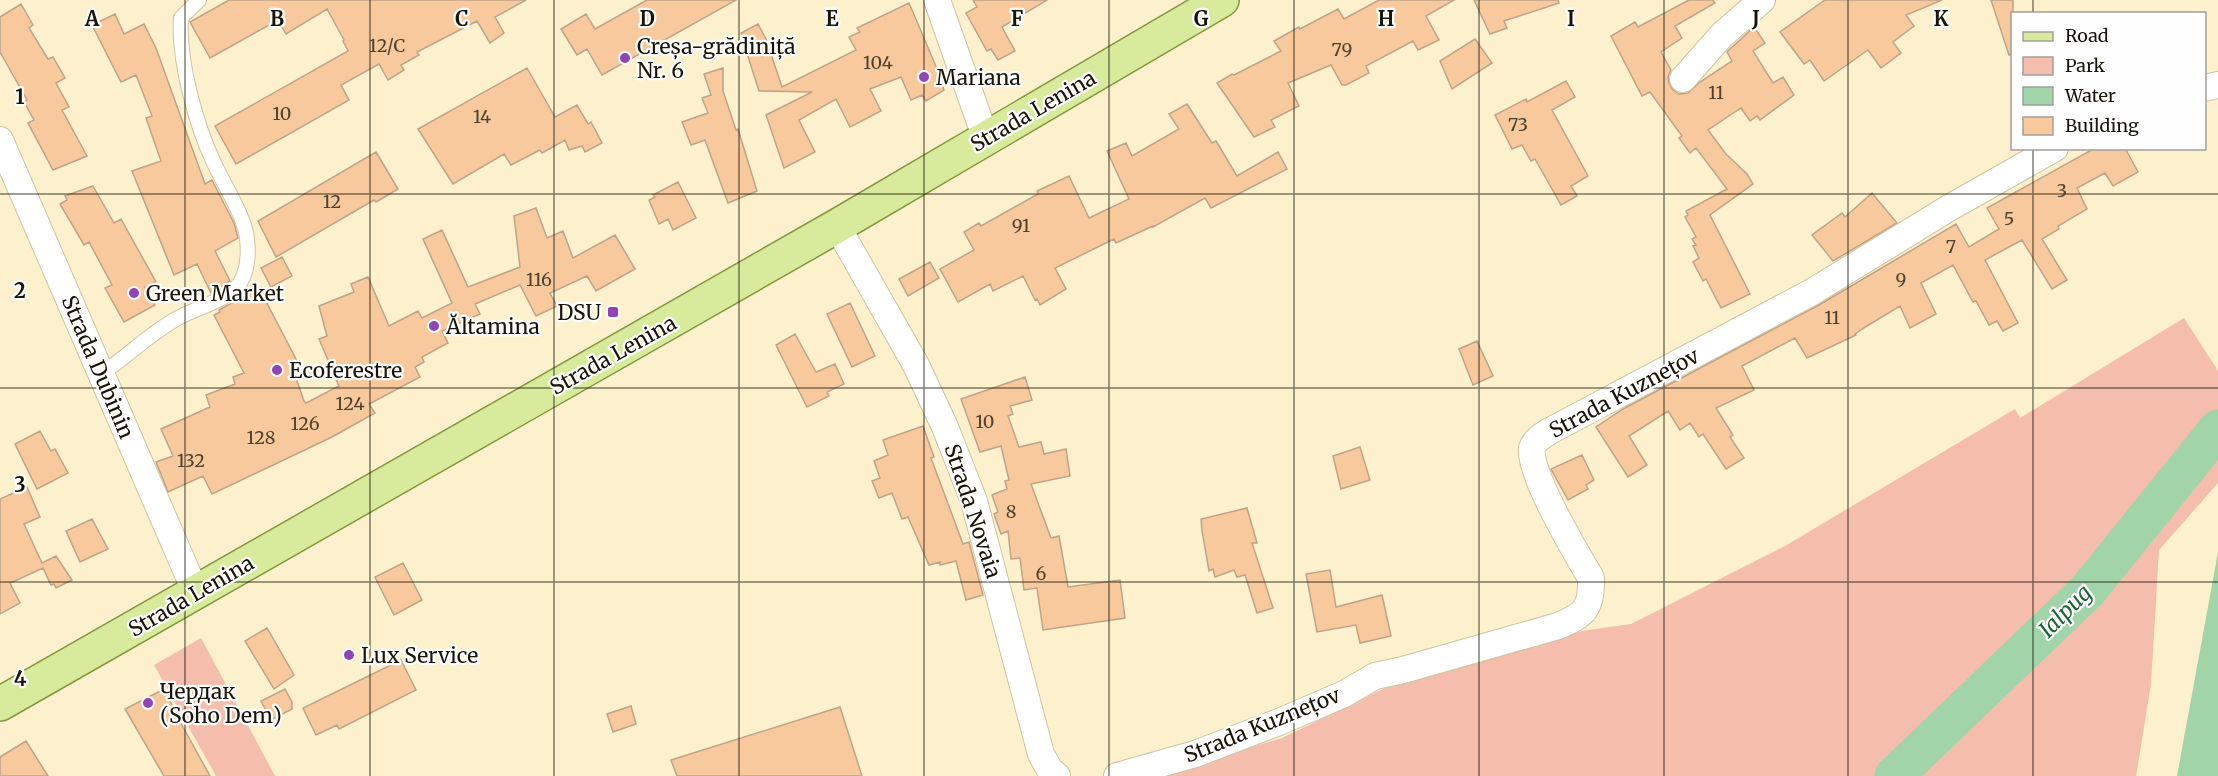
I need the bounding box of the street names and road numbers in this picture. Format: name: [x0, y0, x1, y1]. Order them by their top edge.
street label: Strada Lenina: [965, 64, 1101, 158]
street label: Strada Dubinin: [56, 291, 140, 443]
street label: Strada Lenina: [545, 309, 681, 401]
street label: Strada Kuznețov: [1544, 342, 1705, 444]
street label: Strada Novaia: [939, 440, 1007, 582]
street label: Strada Lenina: [123, 549, 259, 643]
street label: Strada Kuznețov: [1180, 681, 1345, 769]

